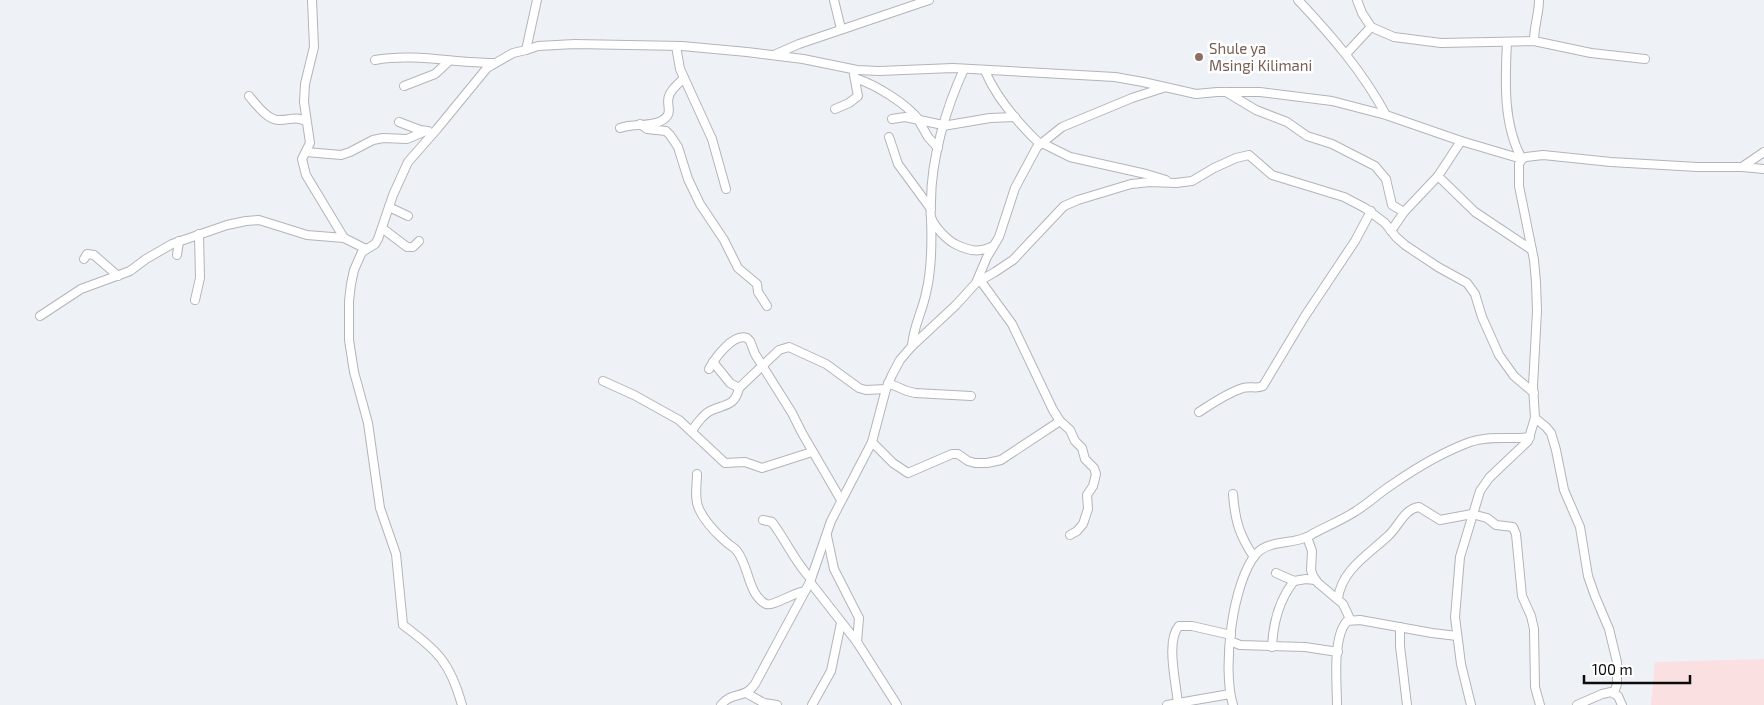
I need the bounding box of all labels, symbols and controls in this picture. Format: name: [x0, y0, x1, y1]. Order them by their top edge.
place label: Shule ya Msingi Kilimani: [1209, 39, 1312, 74]
marker: Shule ya Msingi Kilimani: [1193, 51, 1205, 63]
scale bar: [1584, 652, 1690, 684]
text: 100 m: [1592, 660, 1633, 678]

